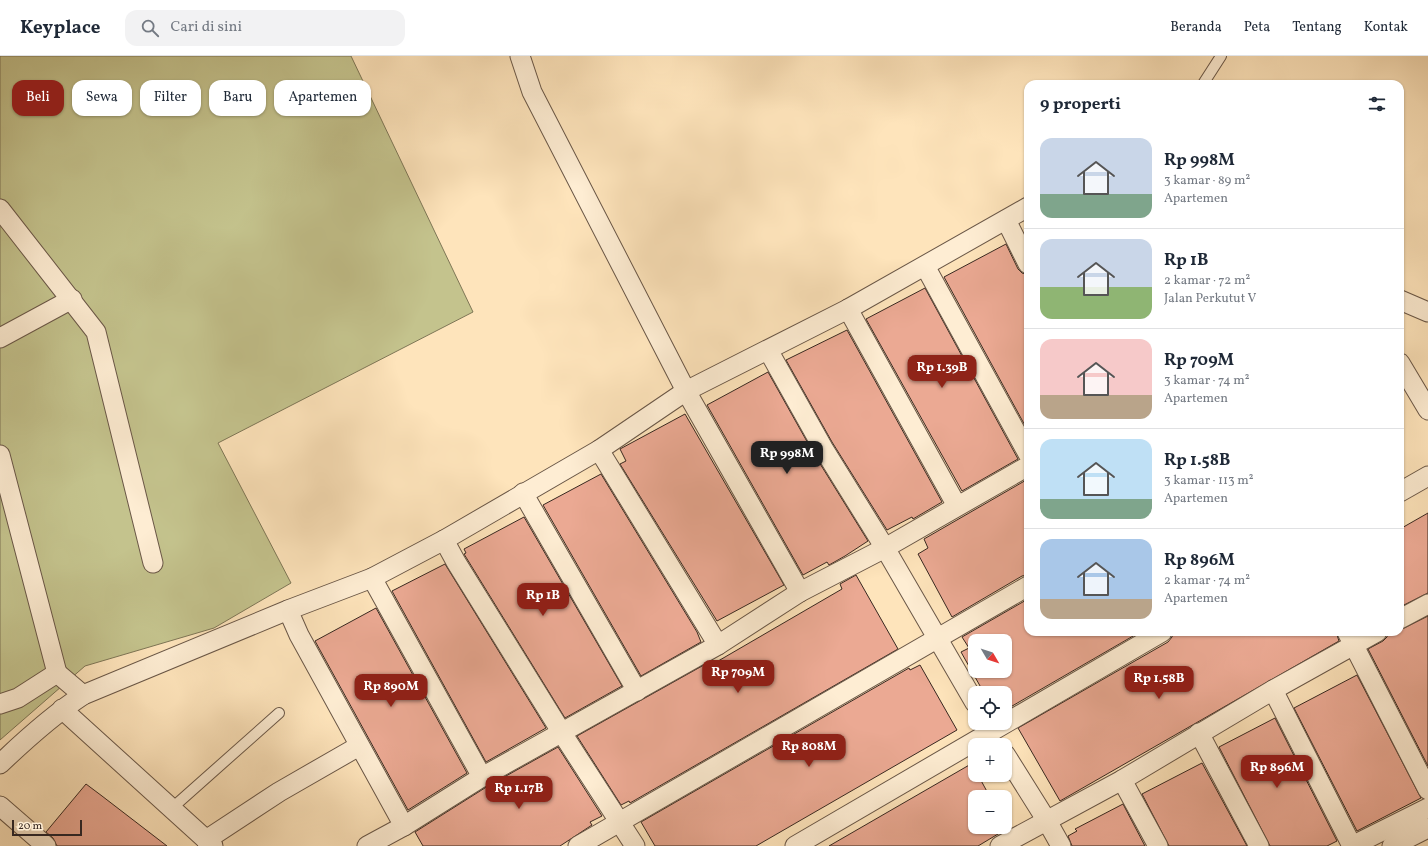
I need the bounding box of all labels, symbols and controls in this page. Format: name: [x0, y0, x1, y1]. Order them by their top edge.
search box: [125, 10, 405, 46]
text: Keyplace: [20, 15, 101, 41]
icon: search: [139, 17, 161, 39]
text: Cari di sini: [171, 17, 242, 38]
text: Beranda: [1170, 18, 1222, 37]
text: Peta: [1244, 18, 1270, 37]
text: Tentang: [1292, 18, 1342, 37]
text: Kontak: [1364, 18, 1408, 37]
chip: Beli: [12, 80, 64, 116]
chip: Sewa: [72, 80, 132, 116]
chip: Filter: [140, 80, 201, 116]
chip: Baru: [209, 80, 266, 116]
chip: Apartemen: [274, 80, 371, 116]
text: 9 properti: [1040, 93, 1121, 116]
icon: filters: [1366, 93, 1388, 115]
text: Rp 998M: [1164, 149, 1235, 172]
icon: home: [1072, 154, 1120, 202]
text: 3 kamar · 89 m²: [1164, 172, 1250, 190]
text: Apartemen: [1164, 190, 1228, 208]
text: Rp 1B: [1164, 249, 1208, 272]
icon: home: [1072, 255, 1120, 303]
text: 2 kamar · 72 m²: [1164, 272, 1250, 290]
text: Jalan Perkutut V: [1164, 290, 1256, 308]
text: Rp 709M: [1164, 349, 1234, 372]
pin: Rp 1.39B: [901, 355, 983, 389]
icon: home: [1072, 355, 1120, 403]
text: Rp 1.39B: [917, 359, 967, 377]
text: 3 kamar · 74 m²: [1164, 372, 1250, 390]
text: Apartemen: [1164, 390, 1228, 408]
pin: Rp 998M: [750, 441, 824, 475]
text: Rp 998M: [760, 445, 814, 463]
text: Rp 1.58B: [1164, 449, 1230, 472]
icon: home: [1072, 455, 1120, 503]
text: 3 kamar · 113 m²: [1164, 472, 1254, 490]
text: Apartemen: [1164, 490, 1228, 508]
text: Rp 896M: [1164, 549, 1235, 572]
icon: home: [1072, 555, 1120, 603]
text: 2 kamar · 74 m²: [1164, 572, 1250, 590]
pin: Rp 1B: [515, 583, 571, 617]
text: Rp 1B: [526, 587, 560, 605]
text: Apartemen: [1164, 590, 1228, 608]
north arrow: [968, 634, 1012, 678]
map controls: [968, 634, 1012, 834]
pin: Rp 709M: [701, 660, 775, 694]
text: Rp 709M: [711, 664, 765, 682]
pin: Rp 1.58B: [1118, 666, 1200, 700]
text: Rp 1.58B: [1134, 670, 1184, 688]
pin: Rp 890M: [354, 674, 428, 708]
text: Rp 890M: [364, 678, 418, 696]
button: locate: [968, 686, 1012, 730]
pin: Rp 808M: [772, 734, 846, 768]
text: Rp 808M: [782, 738, 836, 756]
button: +: [968, 738, 1012, 782]
pin: Rp 896M: [1240, 755, 1314, 789]
text: Rp 896M: [1250, 759, 1304, 777]
pin: Rp 1.17B: [478, 776, 560, 810]
text: Rp 1.17B: [495, 780, 544, 798]
button: −: [968, 790, 1012, 834]
scale bar: [12, 818, 82, 837]
text: 20 m: [18, 819, 42, 834]

